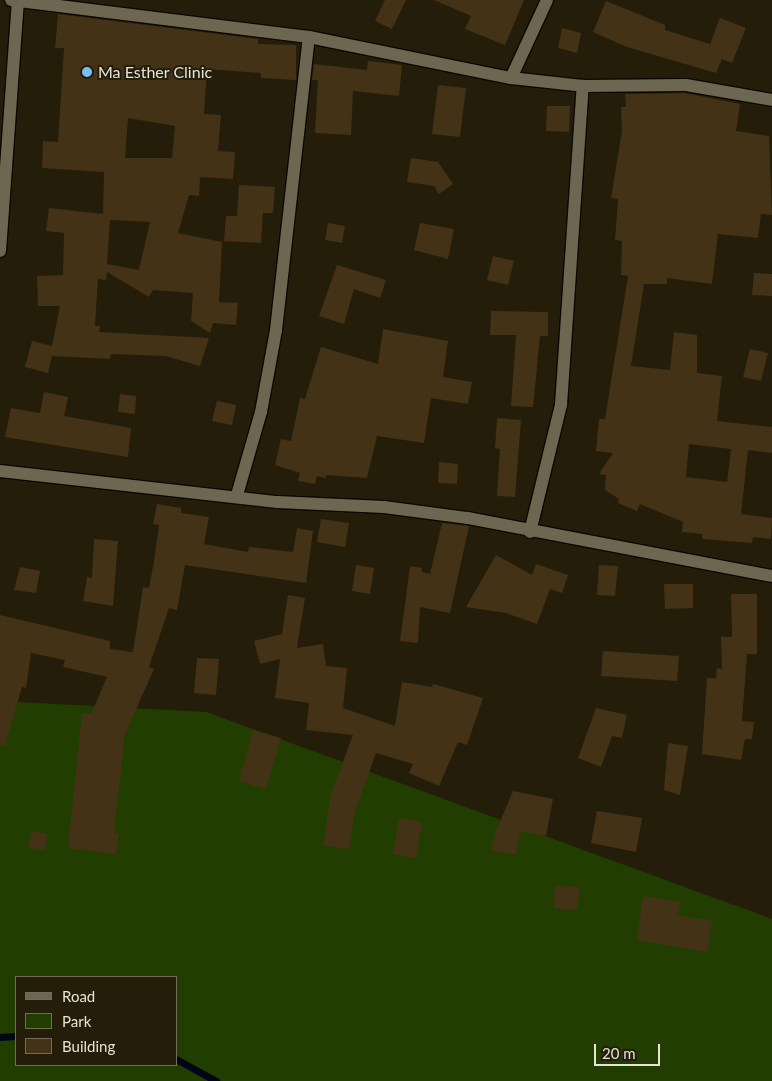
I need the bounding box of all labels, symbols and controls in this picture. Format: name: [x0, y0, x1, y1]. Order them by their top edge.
place label: Ma Esther Clinic: [98, 62, 212, 82]
marker: Ma Esther Clinic: [80, 65, 94, 79]
legend: [15, 976, 178, 1066]
text: Road: [62, 987, 95, 1005]
text: Park: [62, 1012, 91, 1030]
scale bar: [597, 1034, 663, 1066]
text: Building: [62, 1037, 115, 1055]
text: 20 m: [602, 1044, 636, 1062]

